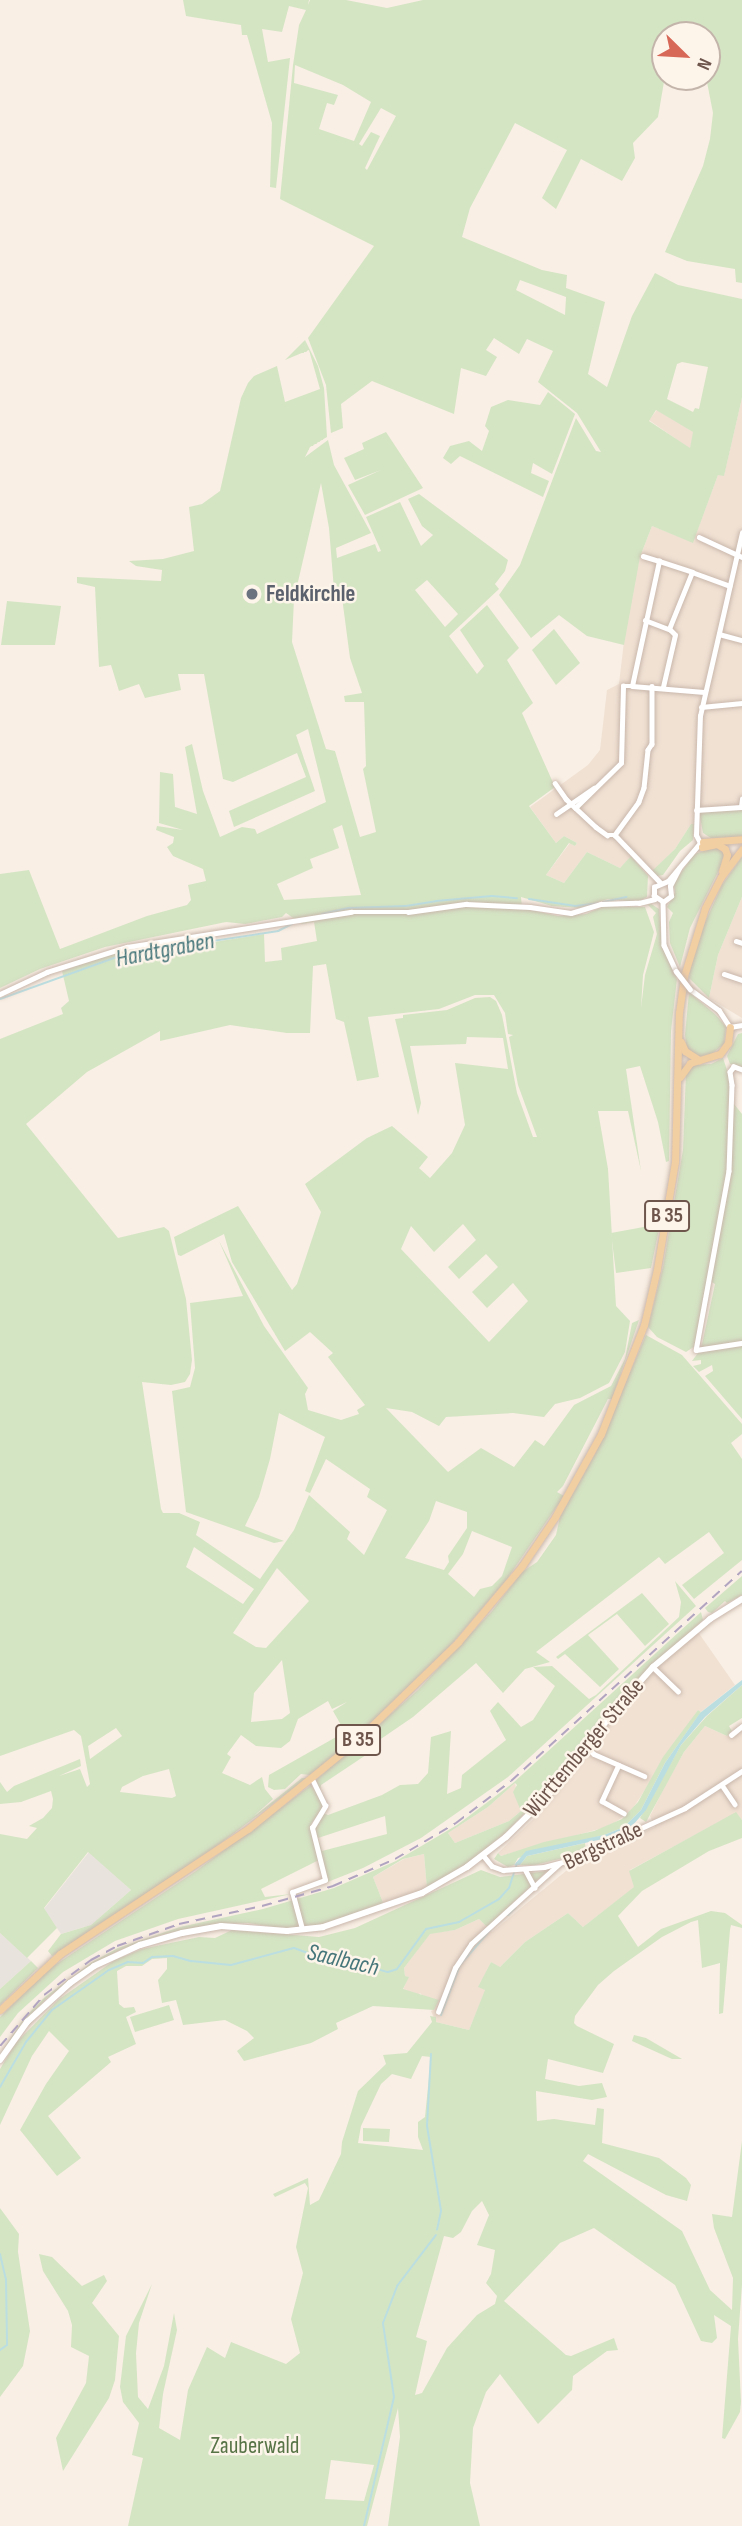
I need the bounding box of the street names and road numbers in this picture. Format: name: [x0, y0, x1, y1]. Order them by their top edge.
road number: B 35: [642, 1198, 692, 1234]
street label: Württemberger Straße: [518, 1673, 650, 1823]
road number: B 35: [334, 1722, 382, 1758]
street label: Bergstraße: [559, 1816, 647, 1876]

